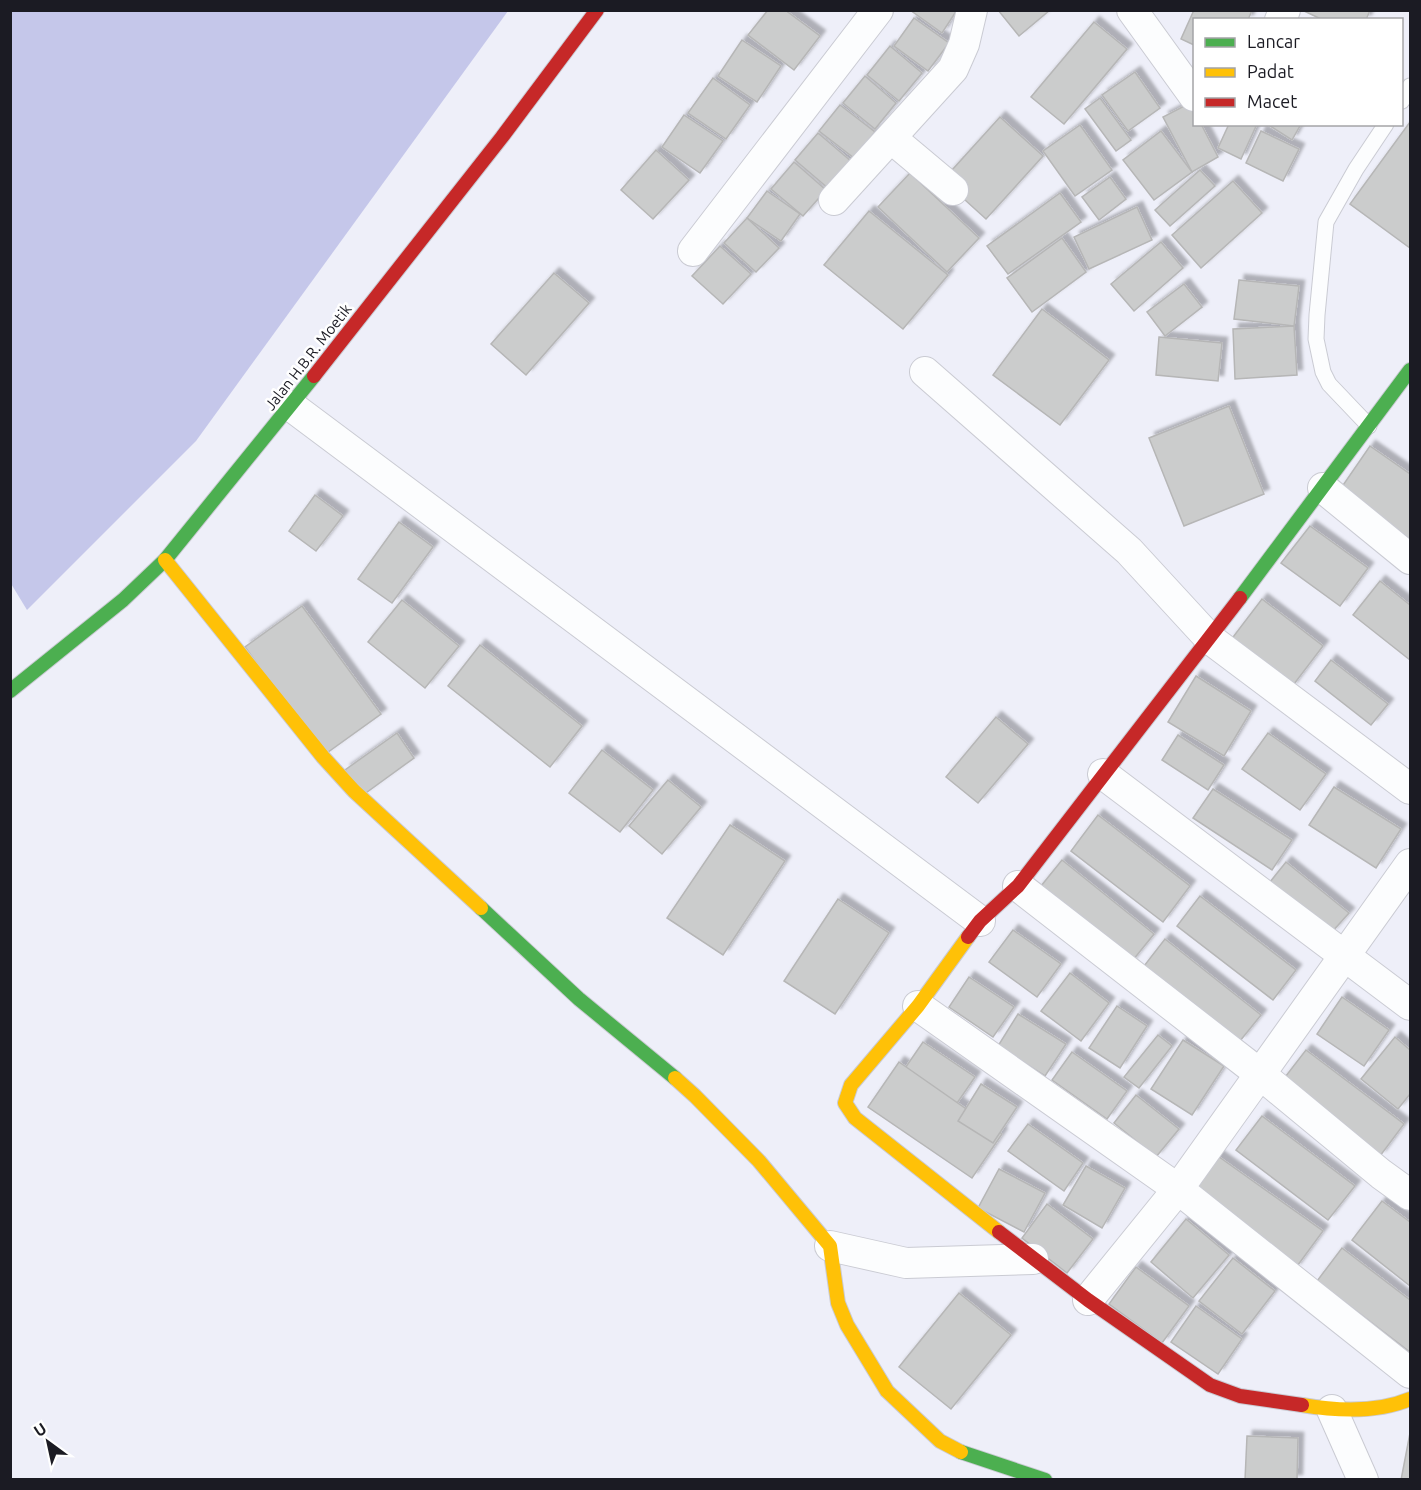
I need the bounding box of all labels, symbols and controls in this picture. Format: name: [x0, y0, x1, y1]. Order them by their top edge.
legend: [1193, 18, 1403, 126]
text: Lancar: [1247, 31, 1300, 51]
text: Padat: [1247, 61, 1294, 81]
text: Macet: [1247, 91, 1297, 111]
street label: Jalan H.B.R. Moetik: [261, 300, 355, 413]
north arrow: [18, 1412, 78, 1472]
text: U: [30, 1419, 49, 1440]

